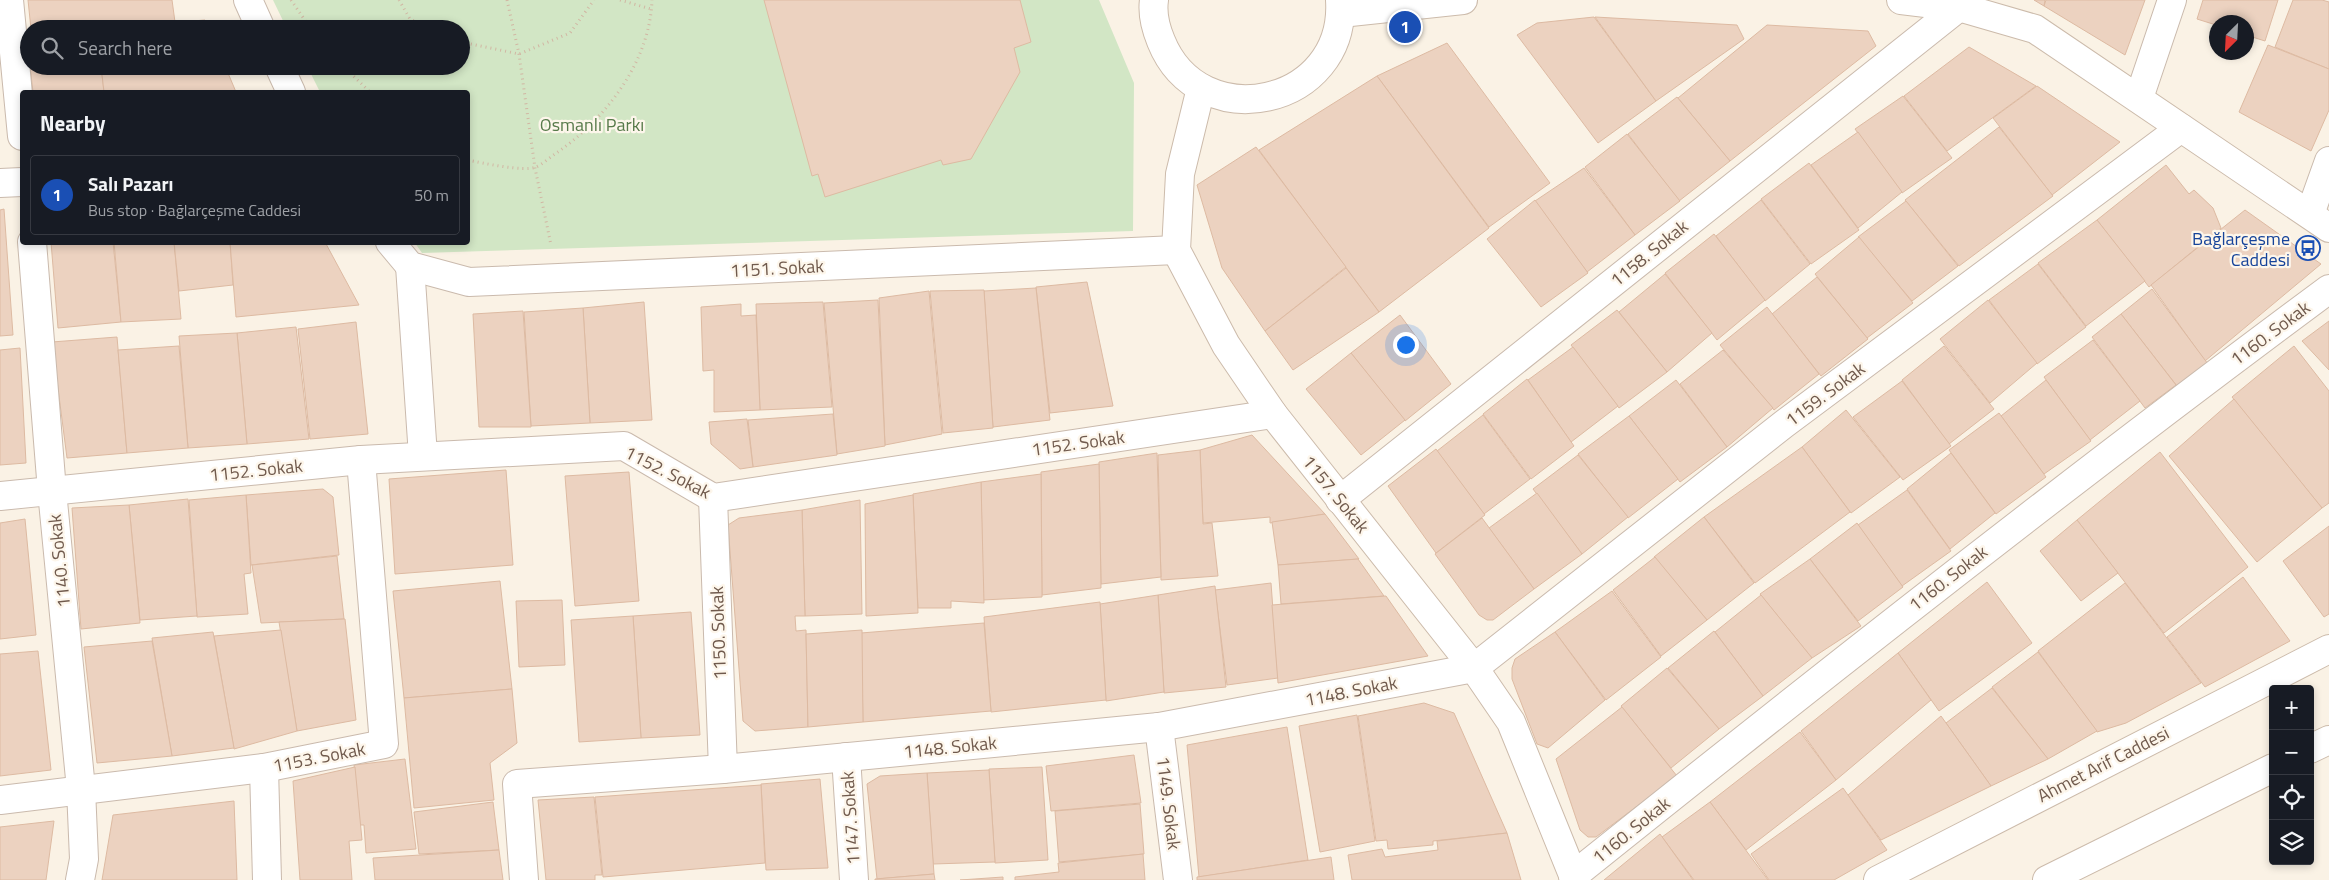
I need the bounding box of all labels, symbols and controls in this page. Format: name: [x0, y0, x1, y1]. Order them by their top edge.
pin: 1: [1389, 8, 1421, 46]
north arrow: [2209, 15, 2254, 60]
search box: [20, 20, 470, 75]
text: Search here: [78, 33, 172, 62]
icon: search: [38, 34, 66, 62]
text: Nearby: [40, 107, 105, 139]
park label: Osmanlı Parkı: [540, 111, 644, 138]
text: Salı Pazarı: [88, 169, 173, 198]
text: 1: [53, 183, 61, 207]
text: 50 m: [414, 183, 449, 207]
text: Bus stop · Bağlarçeşme Caddesi: [88, 198, 301, 222]
street label: 1158. Sokak: [1604, 213, 1694, 293]
place label: Bağlarçeşme Caddesi: [2192, 225, 2290, 273]
bus stop icon: Bağlarçeşme Caddesi: [2295, 235, 2321, 261]
street label: 1151. Sokak: [730, 252, 825, 284]
street label: 1160. Sokak: [2224, 294, 2316, 372]
your location: [1393, 332, 1419, 358]
street label: 1159. Sokak: [1779, 355, 1871, 433]
street label: 1152. Sokak: [1030, 423, 1127, 463]
street label: 1152. Sokak: [620, 439, 716, 505]
street label: 1157. Sokak: [1296, 449, 1376, 539]
street label: 1152. Sokak: [208, 452, 304, 488]
street label: 1140. Sokak: [41, 513, 77, 609]
street label: 1160. Sokak: [1903, 538, 1994, 617]
street label: 1150. Sokak: [703, 585, 733, 680]
street label: 1148. Sokak: [1302, 669, 1400, 713]
map controls: [2269, 685, 2314, 865]
button: +: [2269, 685, 2314, 730]
street label: Ahmet Arif Caddesi: [2032, 719, 2174, 809]
street label: 1148. Sokak: [902, 729, 998, 765]
button: −: [2269, 730, 2314, 775]
street label: 1153. Sokak: [270, 735, 368, 779]
street label: 1149. Sokak: [1150, 755, 1188, 851]
street label: 1147. Sokak: [833, 770, 867, 866]
button: locate: [2269, 775, 2314, 820]
street label: 1160. Sokak: [1586, 790, 1676, 870]
button: layers: [2269, 820, 2314, 865]

